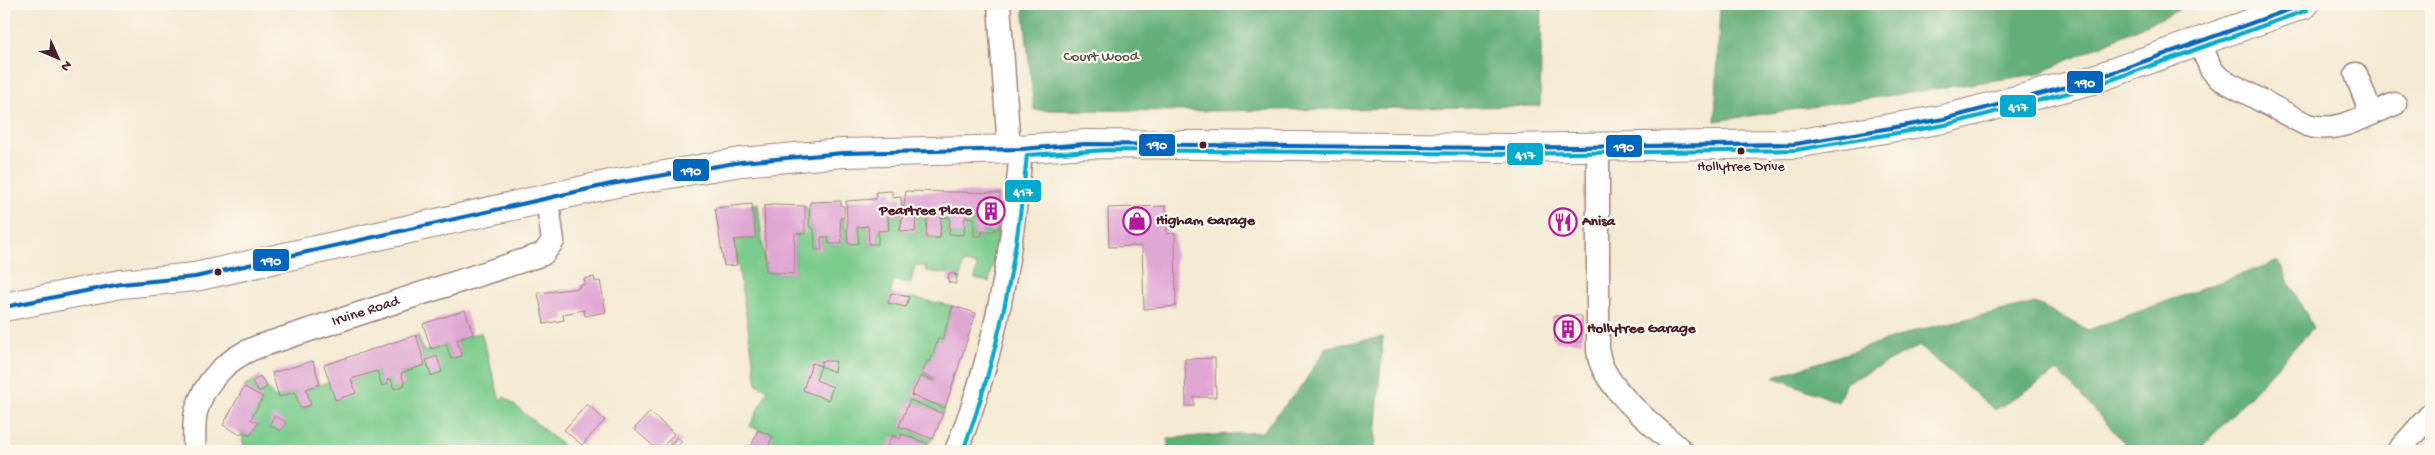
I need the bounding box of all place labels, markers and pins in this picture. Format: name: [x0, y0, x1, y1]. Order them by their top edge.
unlabelled marker: [1198, 140, 1208, 150]
marker: Hollytree Drive: [1736, 146, 1746, 156]
place label: Hollytree Drive: [1697, 159, 1785, 176]
building icon: Peartree Place: [976, 196, 1006, 226]
place label: Peartree Place: [878, 202, 973, 220]
shop icon: Higham Garage: [1122, 206, 1152, 236]
restaurant icon: Anisa: [1548, 207, 1578, 237]
place label: Higham Garage: [1156, 212, 1256, 230]
place label: Anisa: [1581, 213, 1616, 231]
unlabelled marker: [213, 267, 223, 277]
building icon: Hollytree Garage: [1553, 314, 1583, 344]
place label: Hollytree Garage: [1587, 320, 1697, 338]

